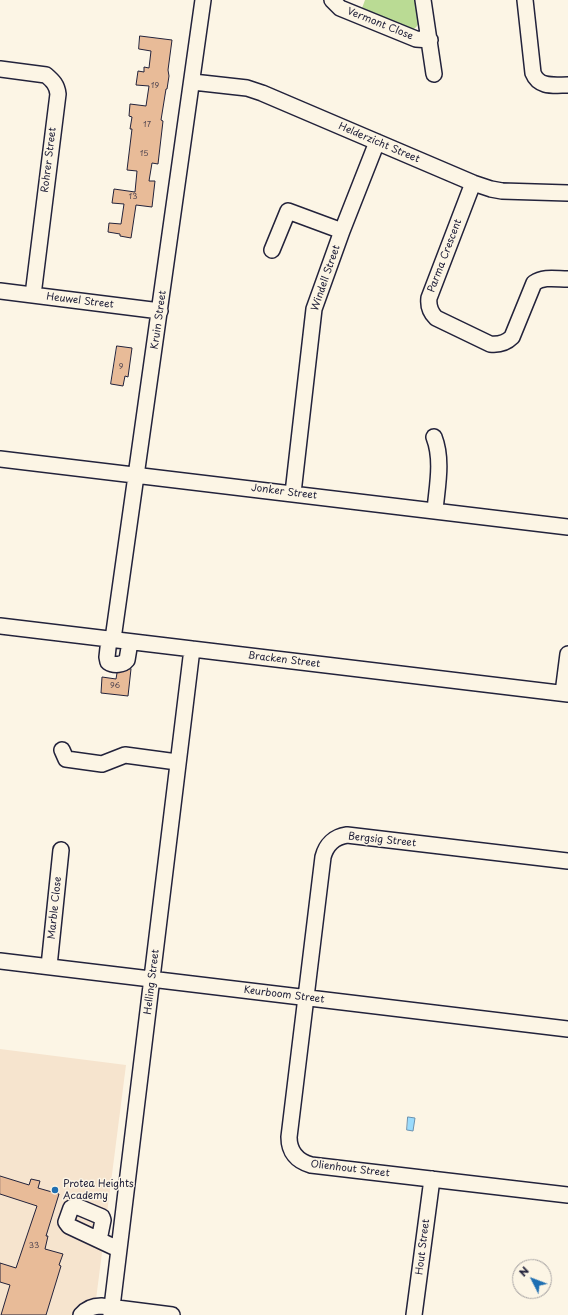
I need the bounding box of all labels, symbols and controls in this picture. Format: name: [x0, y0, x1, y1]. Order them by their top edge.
street label: Vermont Close: [345, 5, 415, 43]
house number: 19: [151, 81, 159, 91]
house number: 17: [143, 120, 151, 130]
street label: Helderzicht Street: [337, 120, 421, 166]
street label: Rohrer Street: [39, 127, 59, 193]
house number: 15: [140, 149, 148, 159]
house number: 13: [129, 192, 137, 202]
street label: Parma Crescent: [425, 218, 465, 294]
street label: Windell Street: [309, 243, 343, 313]
street label: Kruin Street: [149, 290, 169, 350]
street label: Heuwel Street: [46, 291, 114, 311]
house number: 9: [119, 362, 123, 372]
street label: Jonker Street: [250, 482, 318, 502]
street label: Bracken Street: [247, 650, 321, 670]
house number: 96: [110, 681, 120, 691]
street label: Bergsig Street: [347, 830, 417, 850]
street label: Marble Close: [46, 876, 64, 940]
street label: Helling Street: [142, 949, 162, 1015]
street label: Keurboom Street: [243, 984, 325, 1006]
street label: Olienhout Street: [310, 1158, 390, 1180]
place label: Protea Heights Academy: [63, 1178, 134, 1202]
marker: Protea Heights Academy: [50, 1185, 60, 1195]
street label: Hout Street: [414, 1218, 432, 1276]
house number: 33: [29, 1241, 39, 1251]
north arrow: [512, 1259, 552, 1299]
text: N: [514, 1262, 533, 1280]

